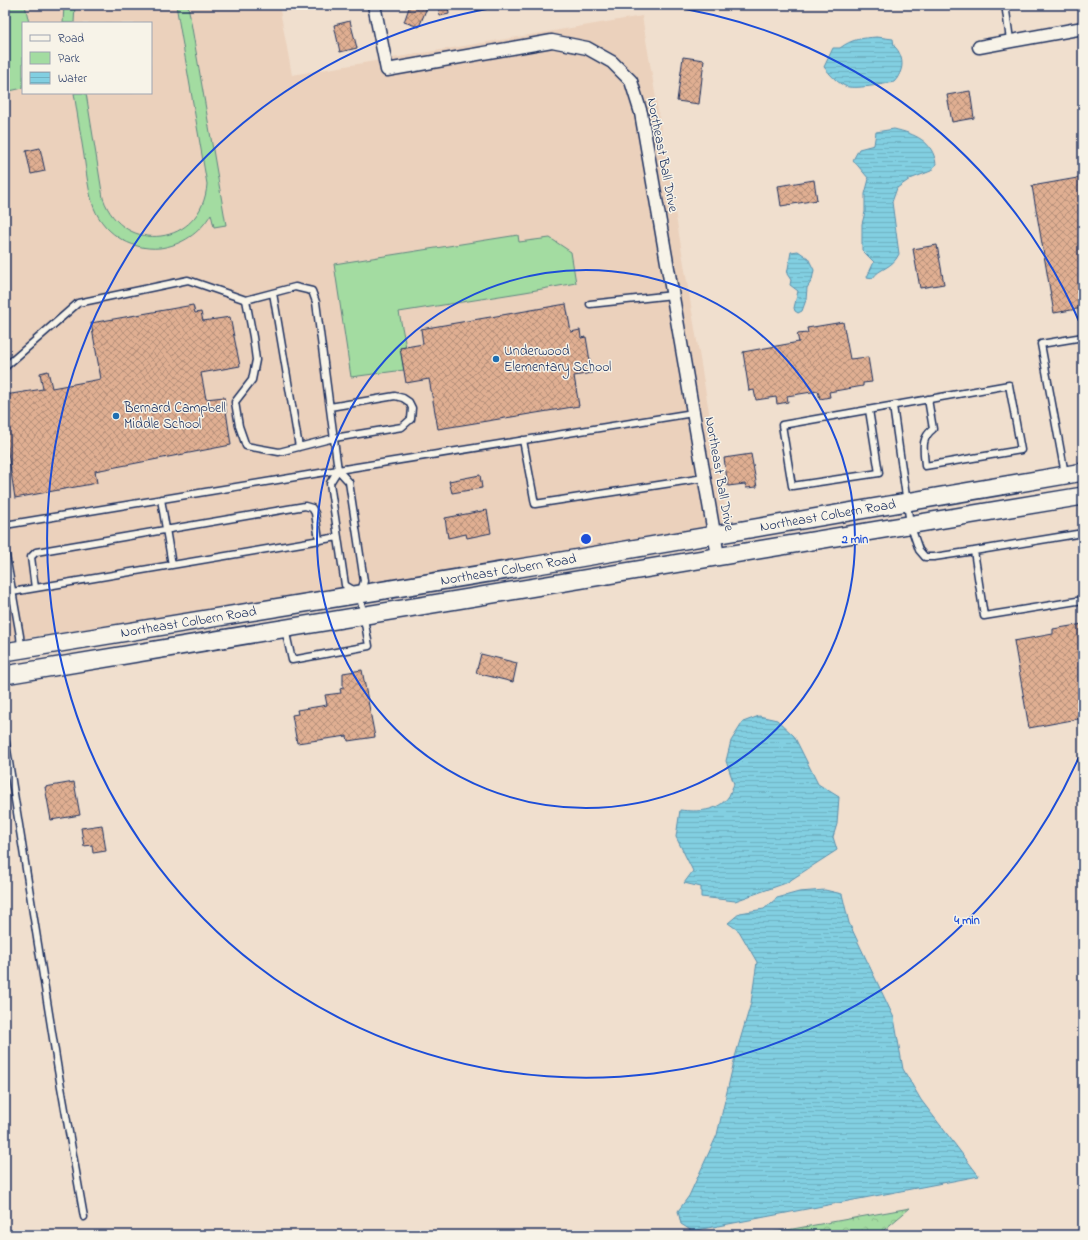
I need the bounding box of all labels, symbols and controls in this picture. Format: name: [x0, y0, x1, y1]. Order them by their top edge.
legend: [22, 22, 152, 94]
text: Road: [58, 30, 84, 48]
text: Park: [58, 50, 80, 68]
text: Water: [58, 70, 87, 88]
street label: Northeast Ball Drive: [641, 96, 684, 215]
place label: Underwood Elementary School: [504, 341, 611, 379]
marker: Underwood Elementary School: [491, 354, 501, 364]
place label: Bernard Campbell Middle School: [123, 398, 226, 435]
marker: Bernard Campbell Middle School: [111, 411, 121, 421]
street label: Northeast Ball Drive: [699, 415, 740, 534]
street label: Northeast Colbern Road: [758, 494, 897, 537]
text: 2 min: [841, 531, 868, 549]
centre of rings: [579, 532, 593, 546]
street label: Northeast Colbern Road: [439, 548, 578, 591]
street label: Northeast Colbern Road: [119, 601, 258, 643]
text: 4 min: [953, 912, 980, 930]

